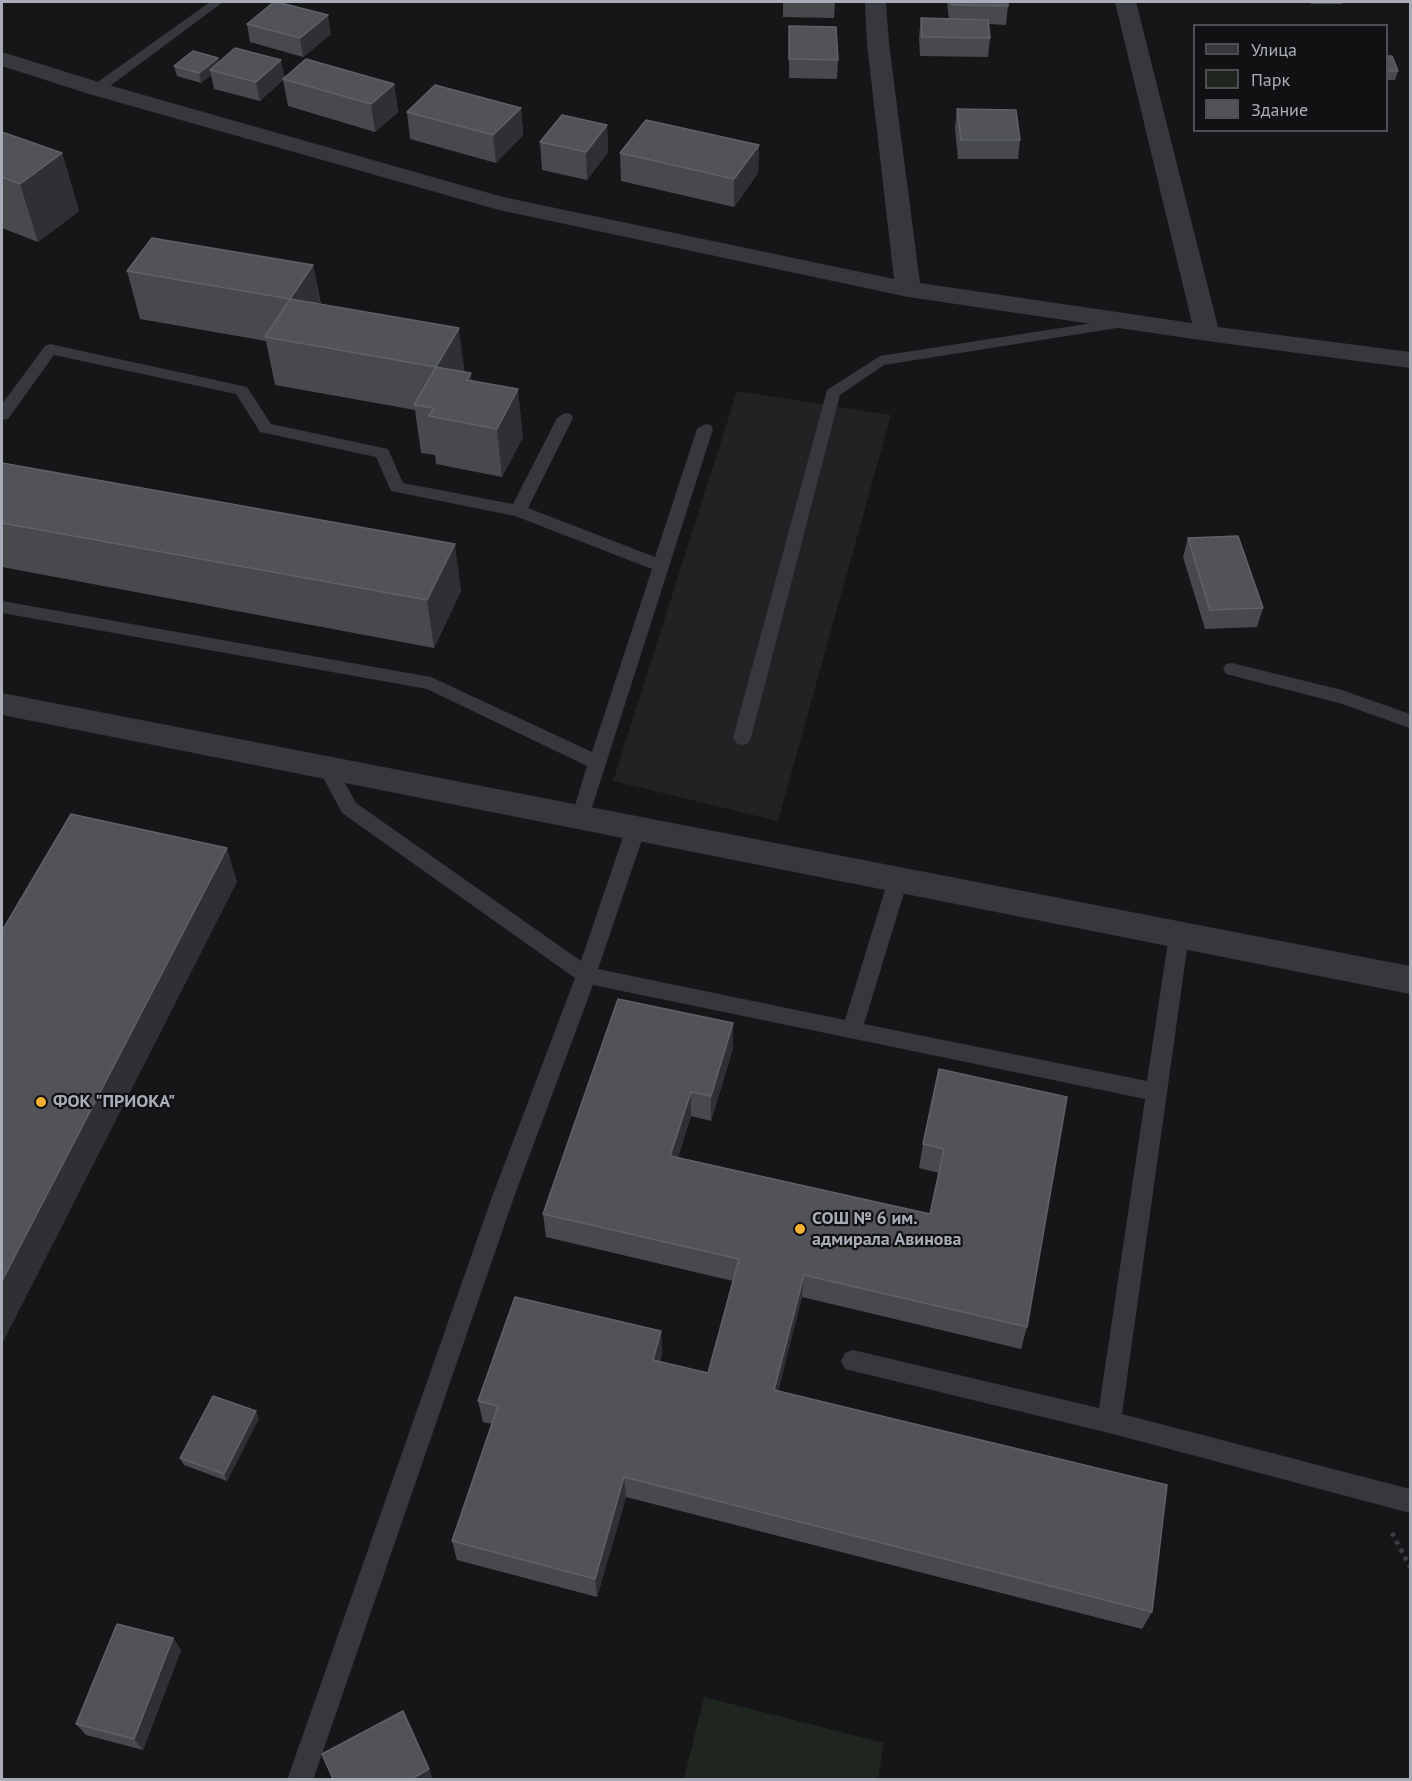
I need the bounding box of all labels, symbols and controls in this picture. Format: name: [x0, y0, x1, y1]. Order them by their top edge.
legend: [1193, 24, 1388, 132]
text: Улица: [1251, 38, 1297, 61]
text: Парк: [1251, 68, 1290, 91]
text: Здание: [1251, 98, 1308, 121]
place label: ФОК "ПРИОКА": [53, 1091, 175, 1113]
marker: ФОК "ПРИОКА": [34, 1095, 48, 1109]
place label: СОШ № 6 им. адмирала Авинова: [812, 1208, 961, 1250]
marker: СОШ № 6 им. адмирала Авинова: [793, 1222, 807, 1236]

